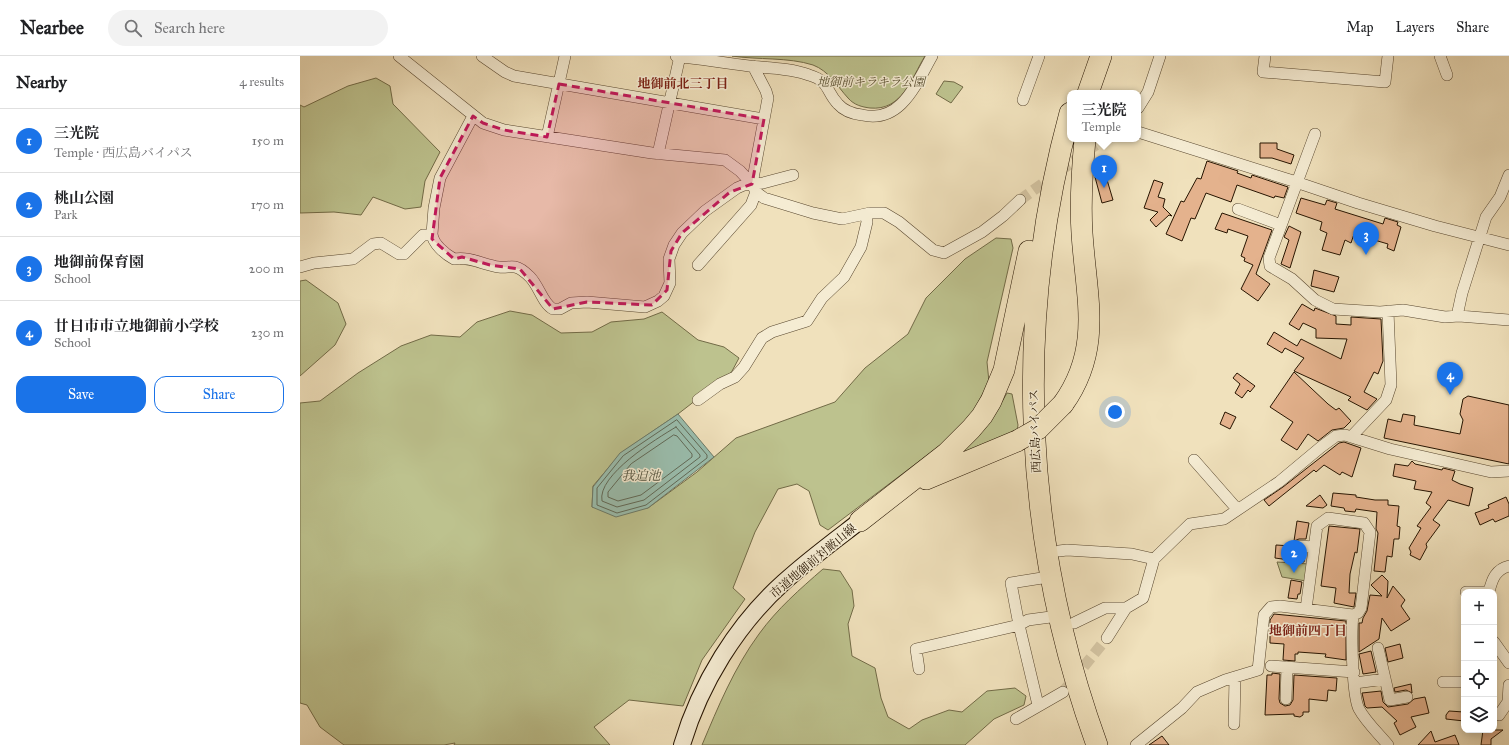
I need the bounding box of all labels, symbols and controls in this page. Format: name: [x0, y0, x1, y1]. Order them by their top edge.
search box: [108, 10, 388, 46]
text: Nearbee: [20, 16, 84, 39]
icon: search: [122, 17, 144, 39]
text: Search here: [154, 19, 225, 37]
text: Map: [1346, 19, 1374, 36]
text: Layers: [1396, 19, 1434, 36]
text: Share: [1456, 19, 1489, 36]
text: Nearby: [16, 72, 67, 93]
text: 4 results: [239, 74, 284, 90]
park label: 地御前キラキラ公園: [817, 75, 927, 89]
district label: 地御前北三丁目: [637, 76, 729, 92]
popup: [1067, 90, 1141, 142]
text: 三光院: [1081, 101, 1127, 119]
text: Temple: [1081, 119, 1121, 135]
text: 三光院: [54, 124, 99, 142]
text: 1: [26, 133, 32, 149]
text: 150 m: [252, 133, 284, 149]
text: Temple · 西広島バイパス: [54, 145, 193, 161]
pin: 1: [1091, 155, 1117, 188]
text: 桃山公園: [54, 189, 114, 207]
text: 2: [26, 197, 32, 213]
text: 170 m: [251, 197, 284, 213]
text: Park: [54, 207, 78, 223]
pin: 3: [1353, 222, 1379, 255]
text: 地御前保育園: [54, 253, 144, 271]
text: 3: [26, 261, 32, 277]
text: 200 m: [249, 261, 284, 277]
text: School: [54, 271, 91, 287]
text: 廿日市市立地御前小学校: [54, 317, 219, 335]
text: 4: [25, 325, 33, 341]
text: 230 m: [251, 325, 284, 341]
text: School: [54, 335, 91, 351]
pin: 4: [1437, 362, 1463, 395]
button: Save: [16, 376, 146, 413]
button: Share: [154, 376, 284, 413]
street label: 西広島バイパス: [1027, 389, 1043, 473]
your location: [1105, 402, 1125, 422]
water label: 我迫池: [621, 468, 662, 484]
street label: 市道地御前対厳山線: [767, 521, 859, 601]
pin: 2: [1281, 540, 1307, 573]
map controls: [1461, 589, 1497, 733]
button: +: [1461, 589, 1497, 625]
district label: 地御前四丁目: [1269, 623, 1347, 639]
button: −: [1461, 625, 1497, 661]
button: locate: [1461, 661, 1497, 697]
button: layers: [1461, 697, 1497, 733]

